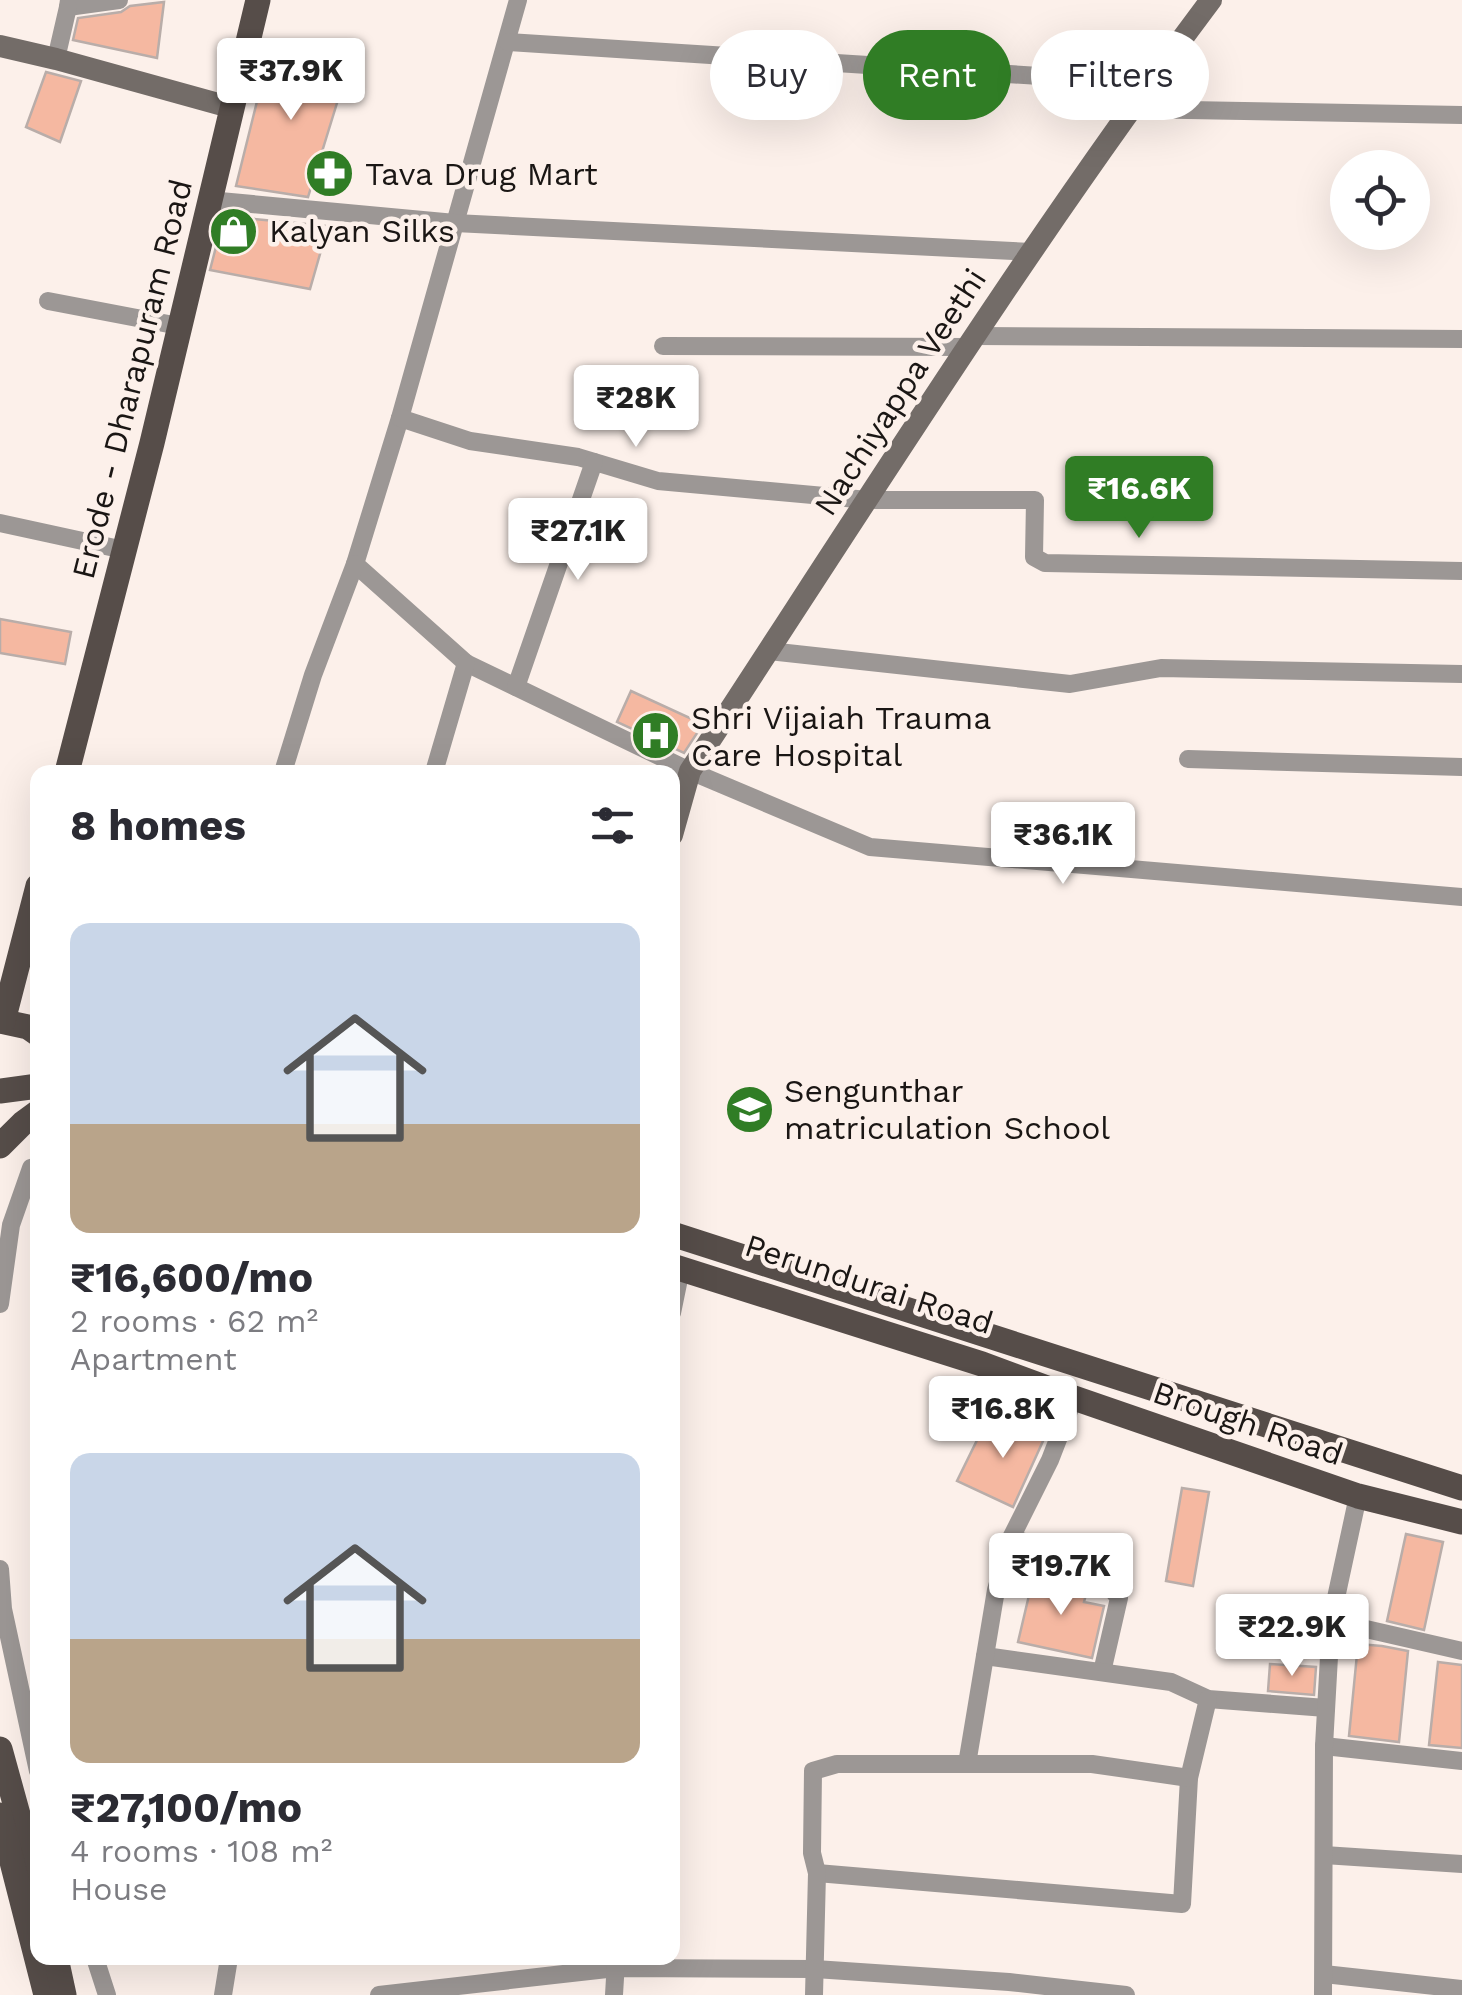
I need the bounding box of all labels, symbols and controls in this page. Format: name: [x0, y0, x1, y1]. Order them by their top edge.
chip: Buy: [710, 30, 843, 120]
chip: Rent: [863, 30, 1011, 120]
chip: Filters: [1031, 30, 1209, 120]
pin: ₹37.9K: [210, 38, 372, 123]
text: ₹37.9K: [239, 51, 343, 89]
pharmacy icon: Tava Drug Mart: [304, 148, 356, 200]
map controls: [1330, 150, 1430, 250]
button: locate: [1330, 150, 1430, 250]
place label: Tava Drug Mart: [365, 155, 598, 193]
street label: Erode - Dharapuram Road: [64, 175, 200, 583]
shop icon: Kalyan Silks: [208, 205, 260, 257]
place label: Kalyan Silks: [269, 212, 455, 250]
street label: Nachiyappa Veethi: [806, 261, 994, 523]
pin: ₹28K: [577, 365, 695, 450]
text: ₹28K: [596, 378, 676, 416]
pin: ₹16.6K: [1058, 456, 1220, 541]
text: ₹16.6K: [1087, 469, 1191, 507]
pin: ₹27.1K: [497, 498, 659, 583]
text: ₹27.1K: [530, 511, 626, 549]
place label: Shri Vijaiah Trauma Care Hospital: [691, 699, 991, 774]
hospital icon: Shri Vijaiah Trauma Care Hospital: [630, 710, 682, 762]
icon: filters: [585, 798, 640, 853]
text: 8 homes: [70, 801, 246, 850]
pin: ₹36.1K: [982, 802, 1144, 887]
text: ₹36.1K: [1013, 815, 1113, 853]
icon: home: [265, 988, 445, 1168]
place label: Sengunthar matriculation School: [784, 1072, 1110, 1147]
school or university icon: Sengunthar matriculation School: [723, 1083, 775, 1135]
street label: Perundurai Road: [740, 1226, 998, 1342]
text: ₹16,600/mo: [70, 1253, 313, 1302]
text: 2 rooms · 62 m²: [70, 1302, 318, 1340]
text: Apartment: [70, 1340, 237, 1378]
street label: Brough Road: [1148, 1373, 1348, 1473]
pin: ₹16.8K: [922, 1376, 1084, 1461]
text: ₹16.8K: [951, 1389, 1055, 1427]
icon: home: [265, 1518, 445, 1698]
pin: ₹19.7K: [980, 1533, 1142, 1618]
text: ₹19.7K: [1011, 1546, 1111, 1584]
pin: ₹22.9K: [1211, 1594, 1373, 1679]
text: ₹22.9K: [1238, 1607, 1346, 1645]
text: ₹27,100/mo: [70, 1783, 302, 1832]
text: 4 rooms · 108 m²: [70, 1832, 332, 1870]
text: House: [70, 1870, 168, 1908]

